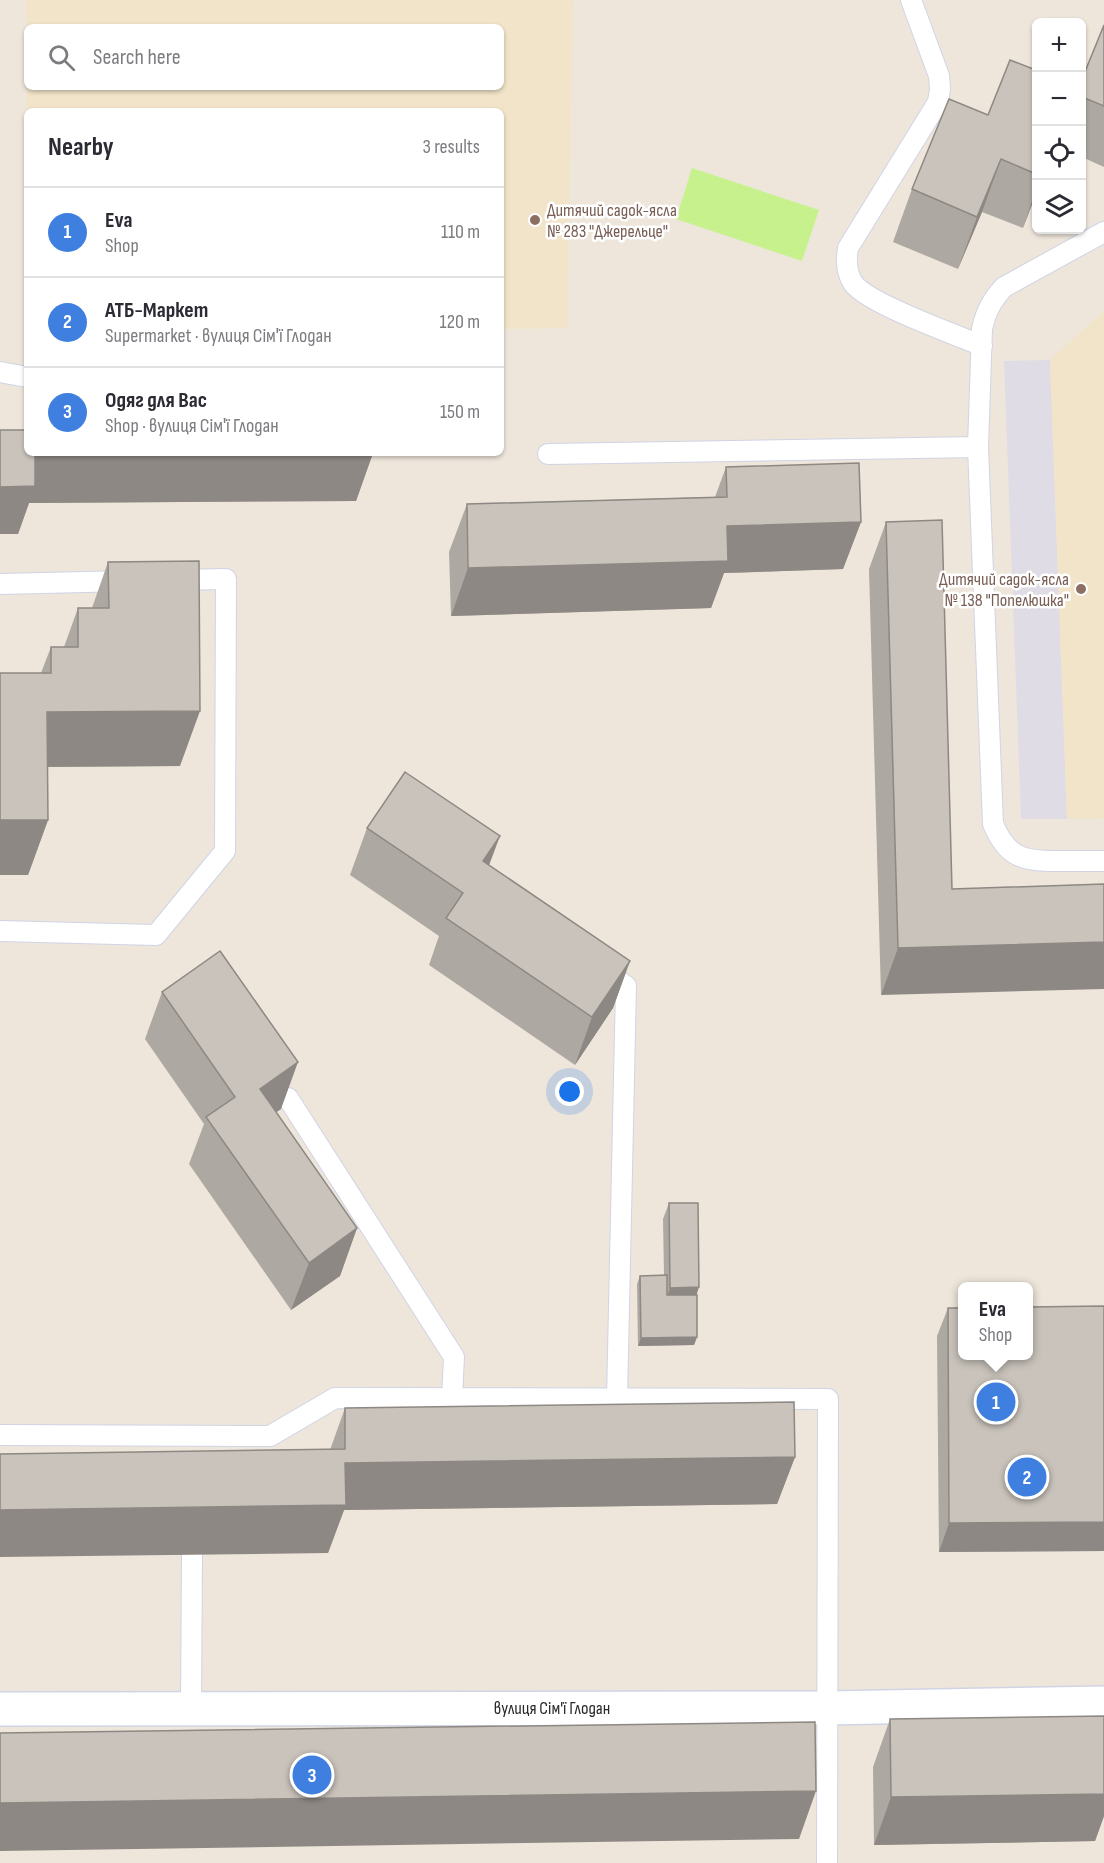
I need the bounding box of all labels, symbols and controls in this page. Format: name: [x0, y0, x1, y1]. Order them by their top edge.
map controls: [1032, 18, 1086, 234]
button: +: [1032, 18, 1086, 72]
search box: [24, 24, 504, 90]
icon: search: [45, 41, 78, 74]
text: Search here: [93, 44, 180, 71]
button: −: [1032, 72, 1086, 126]
button: locate: [1032, 126, 1086, 180]
text: Nearby: [48, 132, 114, 163]
text: 3 results: [423, 135, 480, 159]
button: layers: [1032, 180, 1086, 234]
place label: Дитячий садок-ясла № 283 "Джерельце": [547, 200, 677, 242]
text: Eva: [105, 207, 132, 234]
marker: Дитячий садок-ясла № 283 "Джерельце": [528, 213, 542, 227]
text: 1: [64, 220, 71, 244]
text: 110 m: [441, 220, 480, 244]
text: Shop: [105, 234, 139, 258]
text: АТБ-Маркет: [105, 297, 208, 324]
text: 2: [63, 310, 72, 334]
text: 120 m: [440, 310, 480, 334]
text: Supermarket · вулиця Сім'ї Глодан: [105, 324, 332, 348]
text: Одяг для Вас: [105, 387, 207, 414]
text: 3: [63, 400, 72, 424]
text: 150 m: [440, 400, 480, 424]
text: Shop · вулиця Сім'ї Глодан: [105, 414, 279, 438]
place label: Дитячий садок-ясла № 138 "Попелюшка": [939, 569, 1069, 611]
marker: Дитячий садок-ясла № 138 "Попелюшка": [1074, 582, 1088, 596]
your location: [555, 1077, 584, 1106]
popup: [958, 1282, 1033, 1360]
text: Eva: [979, 1296, 1006, 1323]
text: Shop: [979, 1323, 1012, 1347]
pin: 1: [976, 1380, 1016, 1424]
pin: 2: [1008, 1454, 1046, 1500]
street label: вулиця Сім'ї Глодан: [494, 1698, 610, 1719]
pin: 3: [292, 1752, 332, 1798]

